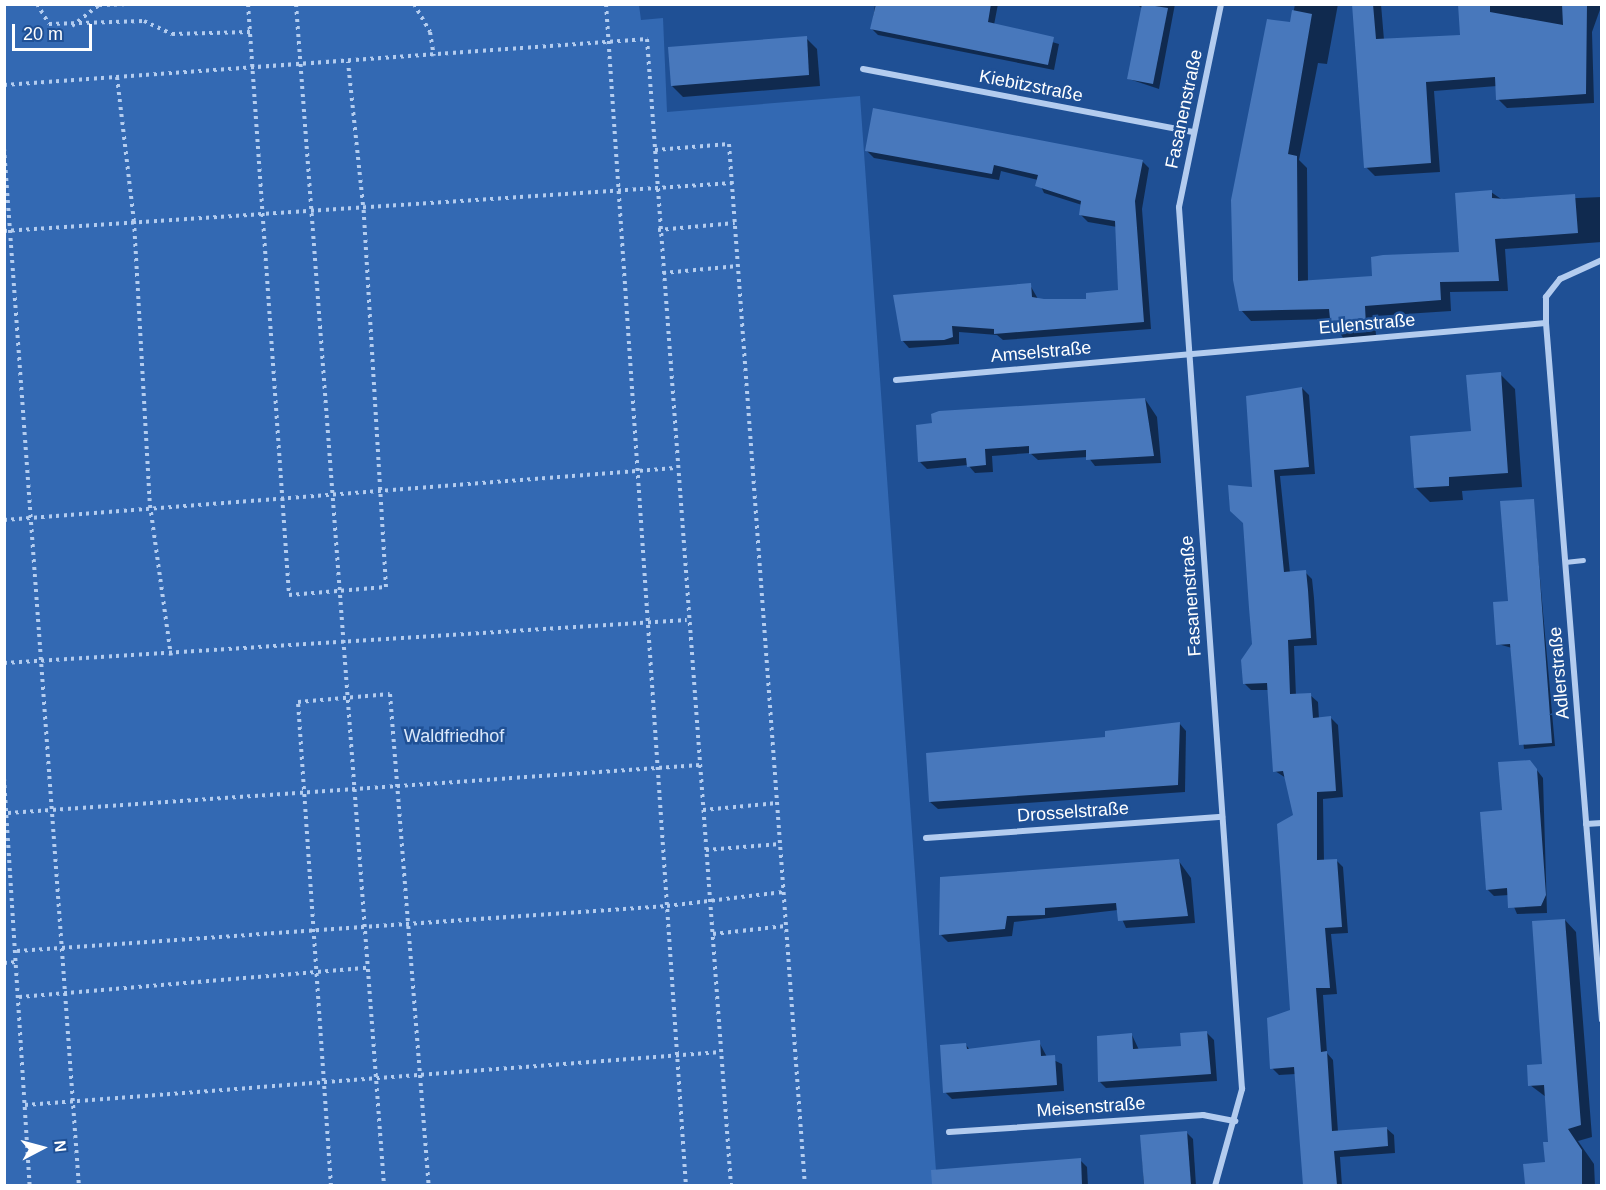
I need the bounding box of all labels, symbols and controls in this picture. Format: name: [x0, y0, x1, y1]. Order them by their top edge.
scale bar: [15, 12, 94, 50]
text: 20 m: [23, 24, 63, 44]
street label: Fasanenstraße: [1161, 48, 1207, 170]
street label: Kiebitzstraße: [977, 65, 1085, 107]
street label: Eulenstraße: [1318, 309, 1416, 339]
street label: Amselstraße: [990, 337, 1092, 367]
street label: Fasanenstraße: [1176, 535, 1206, 657]
street label: Adlerstraße: [1544, 626, 1574, 720]
park label: Waldfriedhof: [404, 725, 504, 747]
street label: Drosselstraße: [1016, 797, 1130, 827]
street label: Meisenstraße: [1036, 1092, 1146, 1122]
north arrow: [12, 1118, 72, 1178]
text: N: [51, 1139, 69, 1153]

